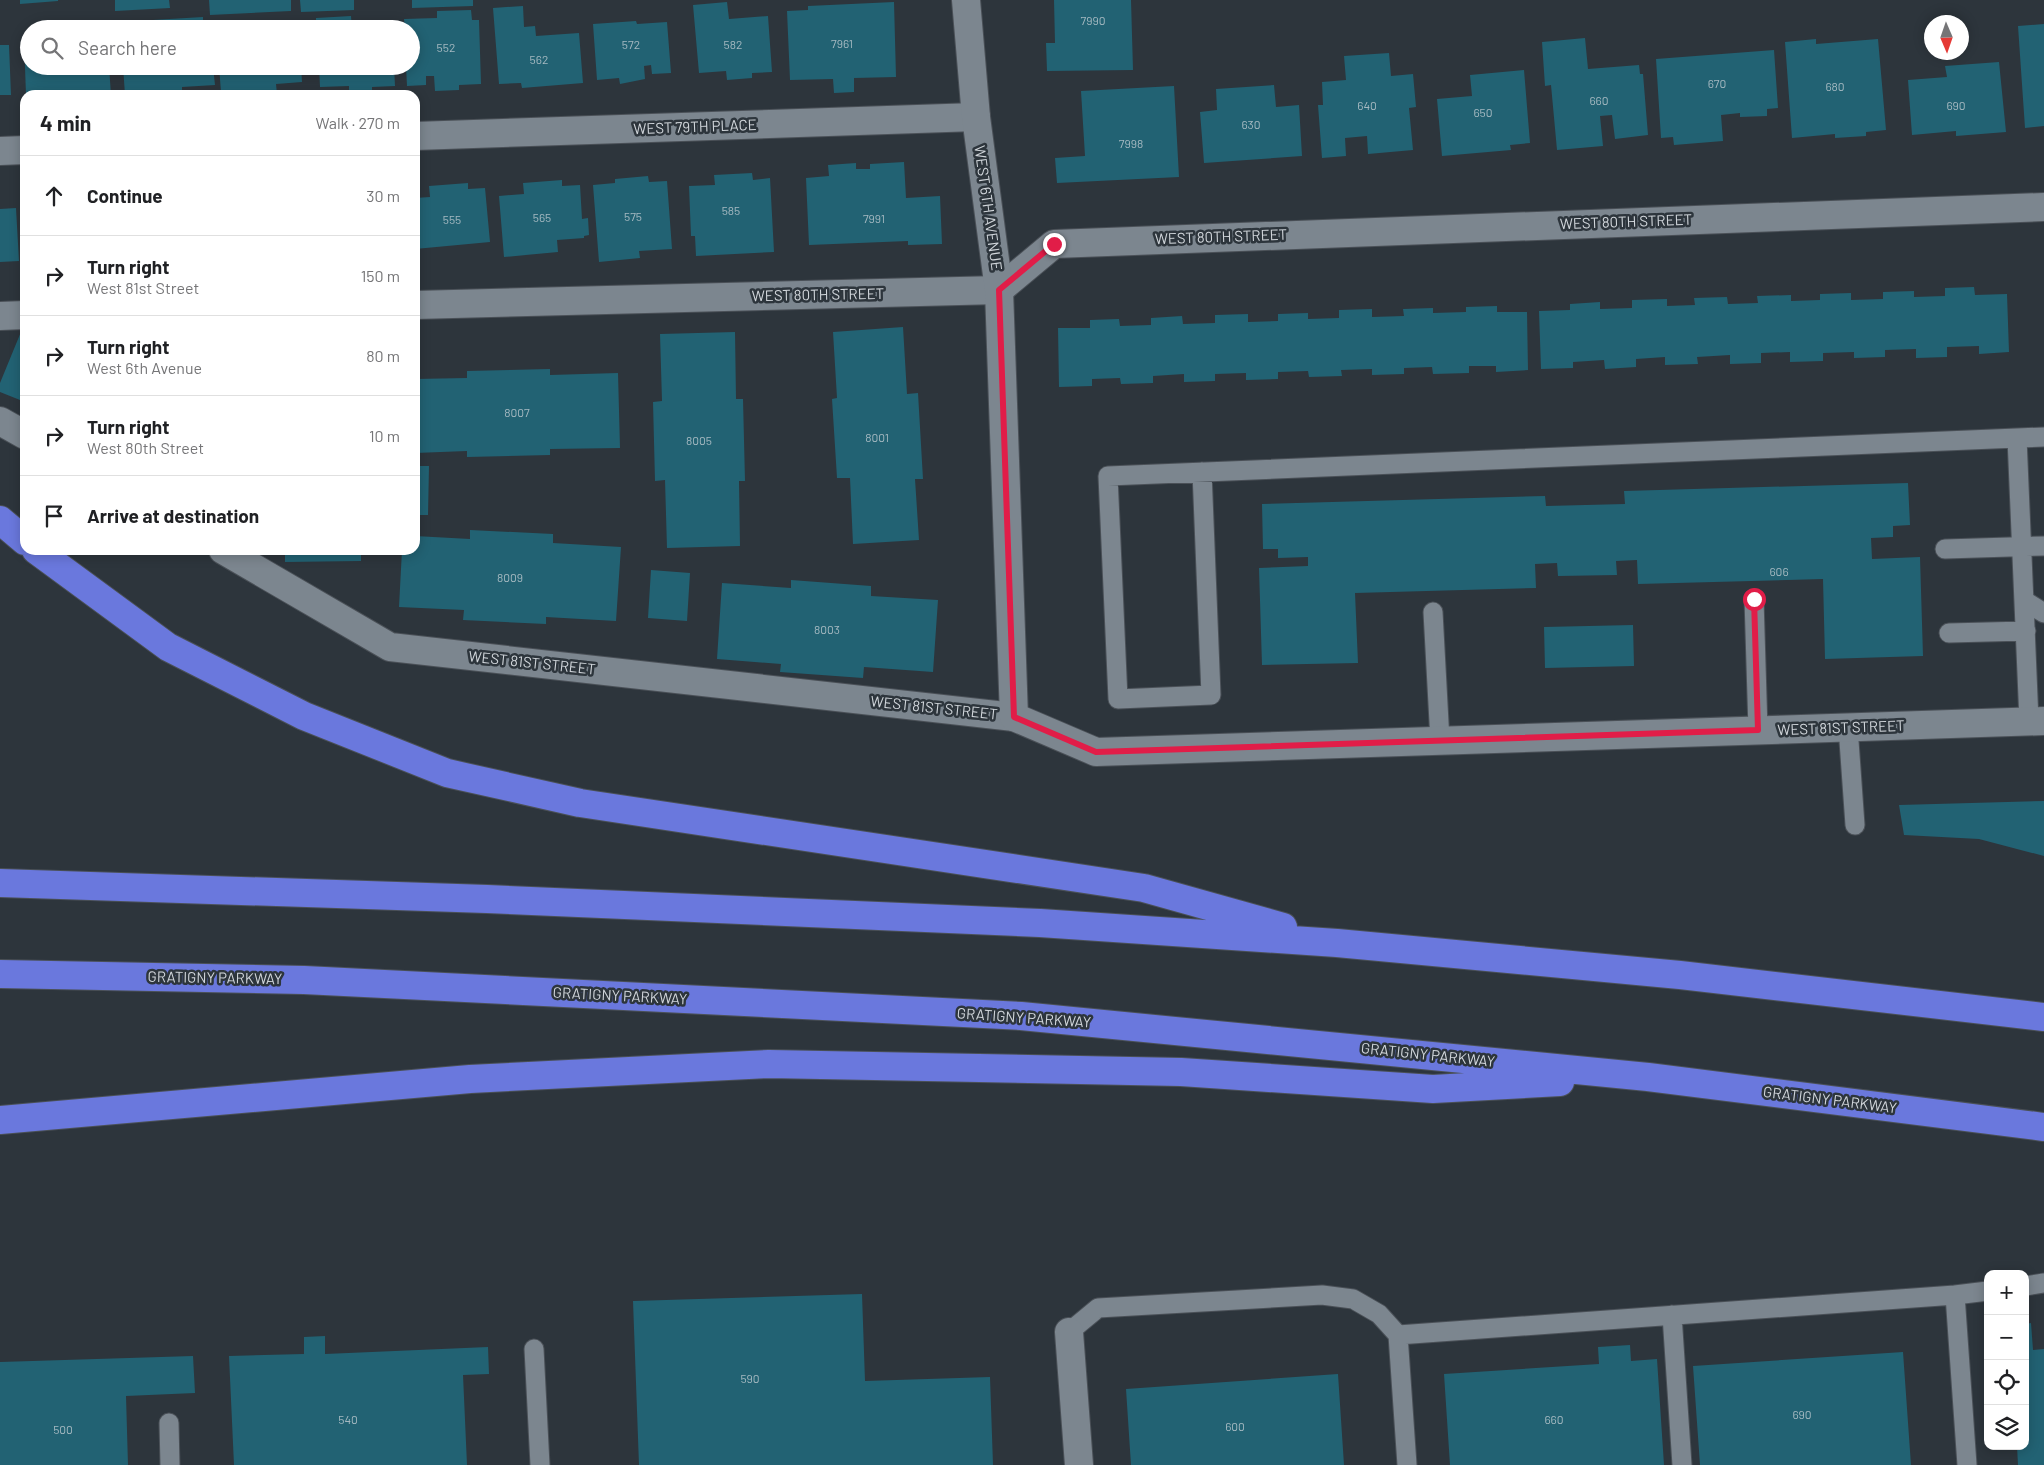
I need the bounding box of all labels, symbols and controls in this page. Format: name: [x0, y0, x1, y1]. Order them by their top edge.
house number: 7990: [1081, 13, 1105, 27]
north arrow: [1924, 15, 1969, 60]
search box: [20, 20, 420, 75]
icon: search: [38, 34, 66, 62]
text: Search here: [78, 36, 177, 59]
house number: 7961: [831, 36, 853, 50]
house number: 572: [622, 37, 640, 51]
house number: 582: [724, 37, 742, 51]
house number: 552: [437, 40, 455, 54]
house number: 562: [530, 52, 548, 66]
house number: 670: [1708, 76, 1726, 90]
house number: 680: [1825, 79, 1845, 93]
house number: 660: [1589, 93, 1609, 107]
house number: 640: [1357, 98, 1377, 112]
house number: 690: [1946, 98, 1966, 112]
house number: 650: [1473, 105, 1493, 119]
text: 4 min: [40, 110, 91, 135]
text: Walk · 270 m: [315, 113, 400, 132]
street label: WEST 79TH PLACE: [633, 115, 757, 137]
house number: 630: [1241, 117, 1261, 131]
house number: 7998: [1119, 136, 1143, 150]
street label: WEST 6TH AVENUE: [971, 144, 1007, 272]
icon: ahead: [40, 182, 68, 210]
text: Continue: [87, 184, 163, 207]
text: 30 m: [366, 186, 400, 205]
house number: 585: [722, 203, 740, 217]
house number: 575: [624, 209, 642, 223]
house number: 565: [533, 210, 551, 224]
street label: WEST 80TH STREET: [1559, 210, 1692, 232]
house number: 7991: [863, 211, 885, 225]
house number: 555: [443, 212, 461, 226]
street label: WEST 80TH STREET: [1154, 225, 1287, 247]
route end: [1043, 233, 1066, 256]
text: Turn right: [87, 255, 169, 278]
icon: right: [40, 262, 68, 290]
text: 150 m: [361, 266, 400, 285]
text: West 81st Street: [87, 278, 199, 297]
street label: WEST 80TH STREET: [752, 284, 884, 304]
text: Turn right: [87, 335, 169, 358]
icon: right: [40, 342, 68, 370]
text: 80 m: [366, 346, 400, 365]
text: West 6th Avenue: [87, 358, 202, 377]
house number: 8007: [504, 405, 530, 419]
text: Turn right: [87, 415, 169, 438]
icon: right: [40, 422, 68, 450]
text: 10 m: [369, 426, 400, 445]
house number: 8001: [865, 430, 889, 444]
house number: 8005: [686, 433, 712, 447]
text: West 80th Street: [87, 438, 204, 457]
icon: arrive: [40, 502, 68, 530]
text: Arrive at destination: [87, 504, 259, 527]
house number: 606: [1769, 564, 1789, 578]
house number: 8009: [497, 570, 523, 584]
route start: [1743, 588, 1766, 611]
house number: 8003: [814, 622, 840, 636]
street label: WEST 81ST STREET: [468, 646, 596, 678]
street label: WEST 81ST STREET: [870, 691, 998, 723]
street label: WEST 81ST STREET: [1777, 716, 1905, 738]
street label: GRATIGNY PARKWAY: [148, 967, 282, 987]
street label: GRATIGNY PARKWAY: [552, 982, 688, 1008]
street label: GRATIGNY PARKWAY: [956, 1003, 1092, 1031]
street label: GRATIGNY PARKWAY: [1360, 1038, 1496, 1070]
street label: GRATIGNY PARKWAY: [1762, 1082, 1898, 1116]
map controls: [1984, 1270, 2029, 1450]
button: +: [1984, 1270, 2029, 1315]
button: −: [1984, 1315, 2029, 1360]
button: locate: [1984, 1360, 2029, 1405]
house number: 590: [740, 1371, 760, 1385]
button: layers: [1984, 1405, 2029, 1450]
house number: 690: [1792, 1407, 1812, 1421]
house number: 540: [338, 1412, 358, 1426]
house number: 660: [1544, 1412, 1564, 1426]
house number: 600: [1225, 1419, 1245, 1433]
house number: 500: [53, 1422, 73, 1436]

